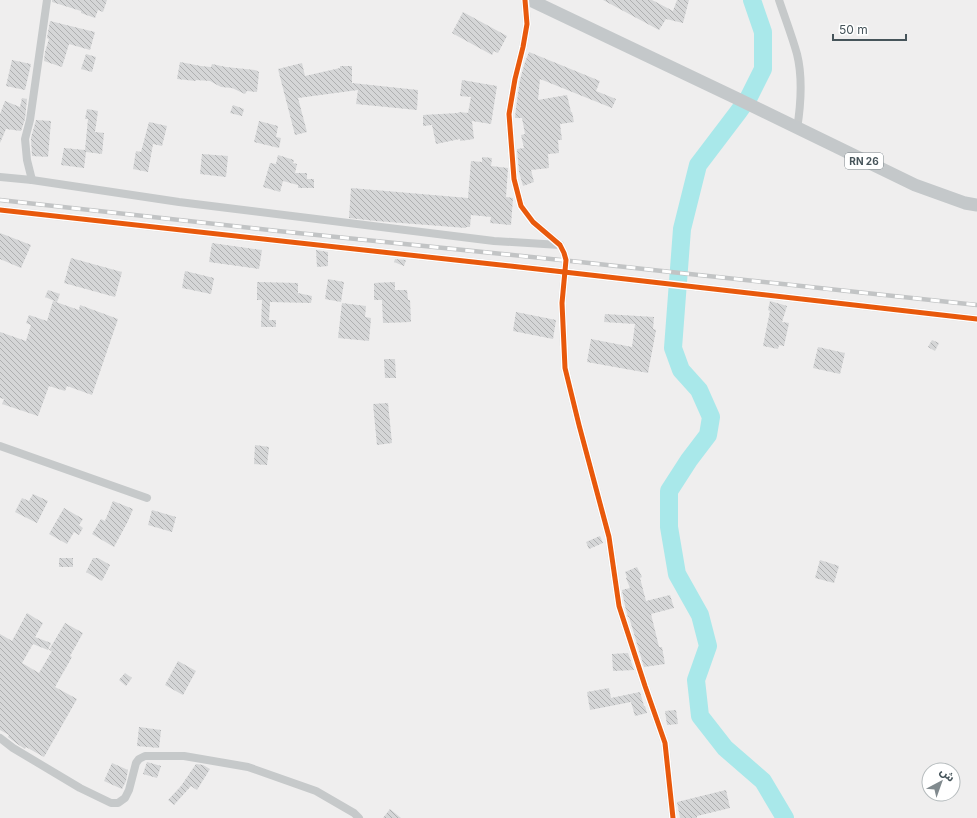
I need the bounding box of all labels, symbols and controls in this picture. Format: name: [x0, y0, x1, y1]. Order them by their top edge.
scale bar: [833, 16, 906, 42]
text: 50 m: [839, 22, 868, 37]
road number: RN 26: [845, 153, 883, 169]
north arrow: [921, 762, 961, 802]
text: ش: [937, 764, 958, 785]

